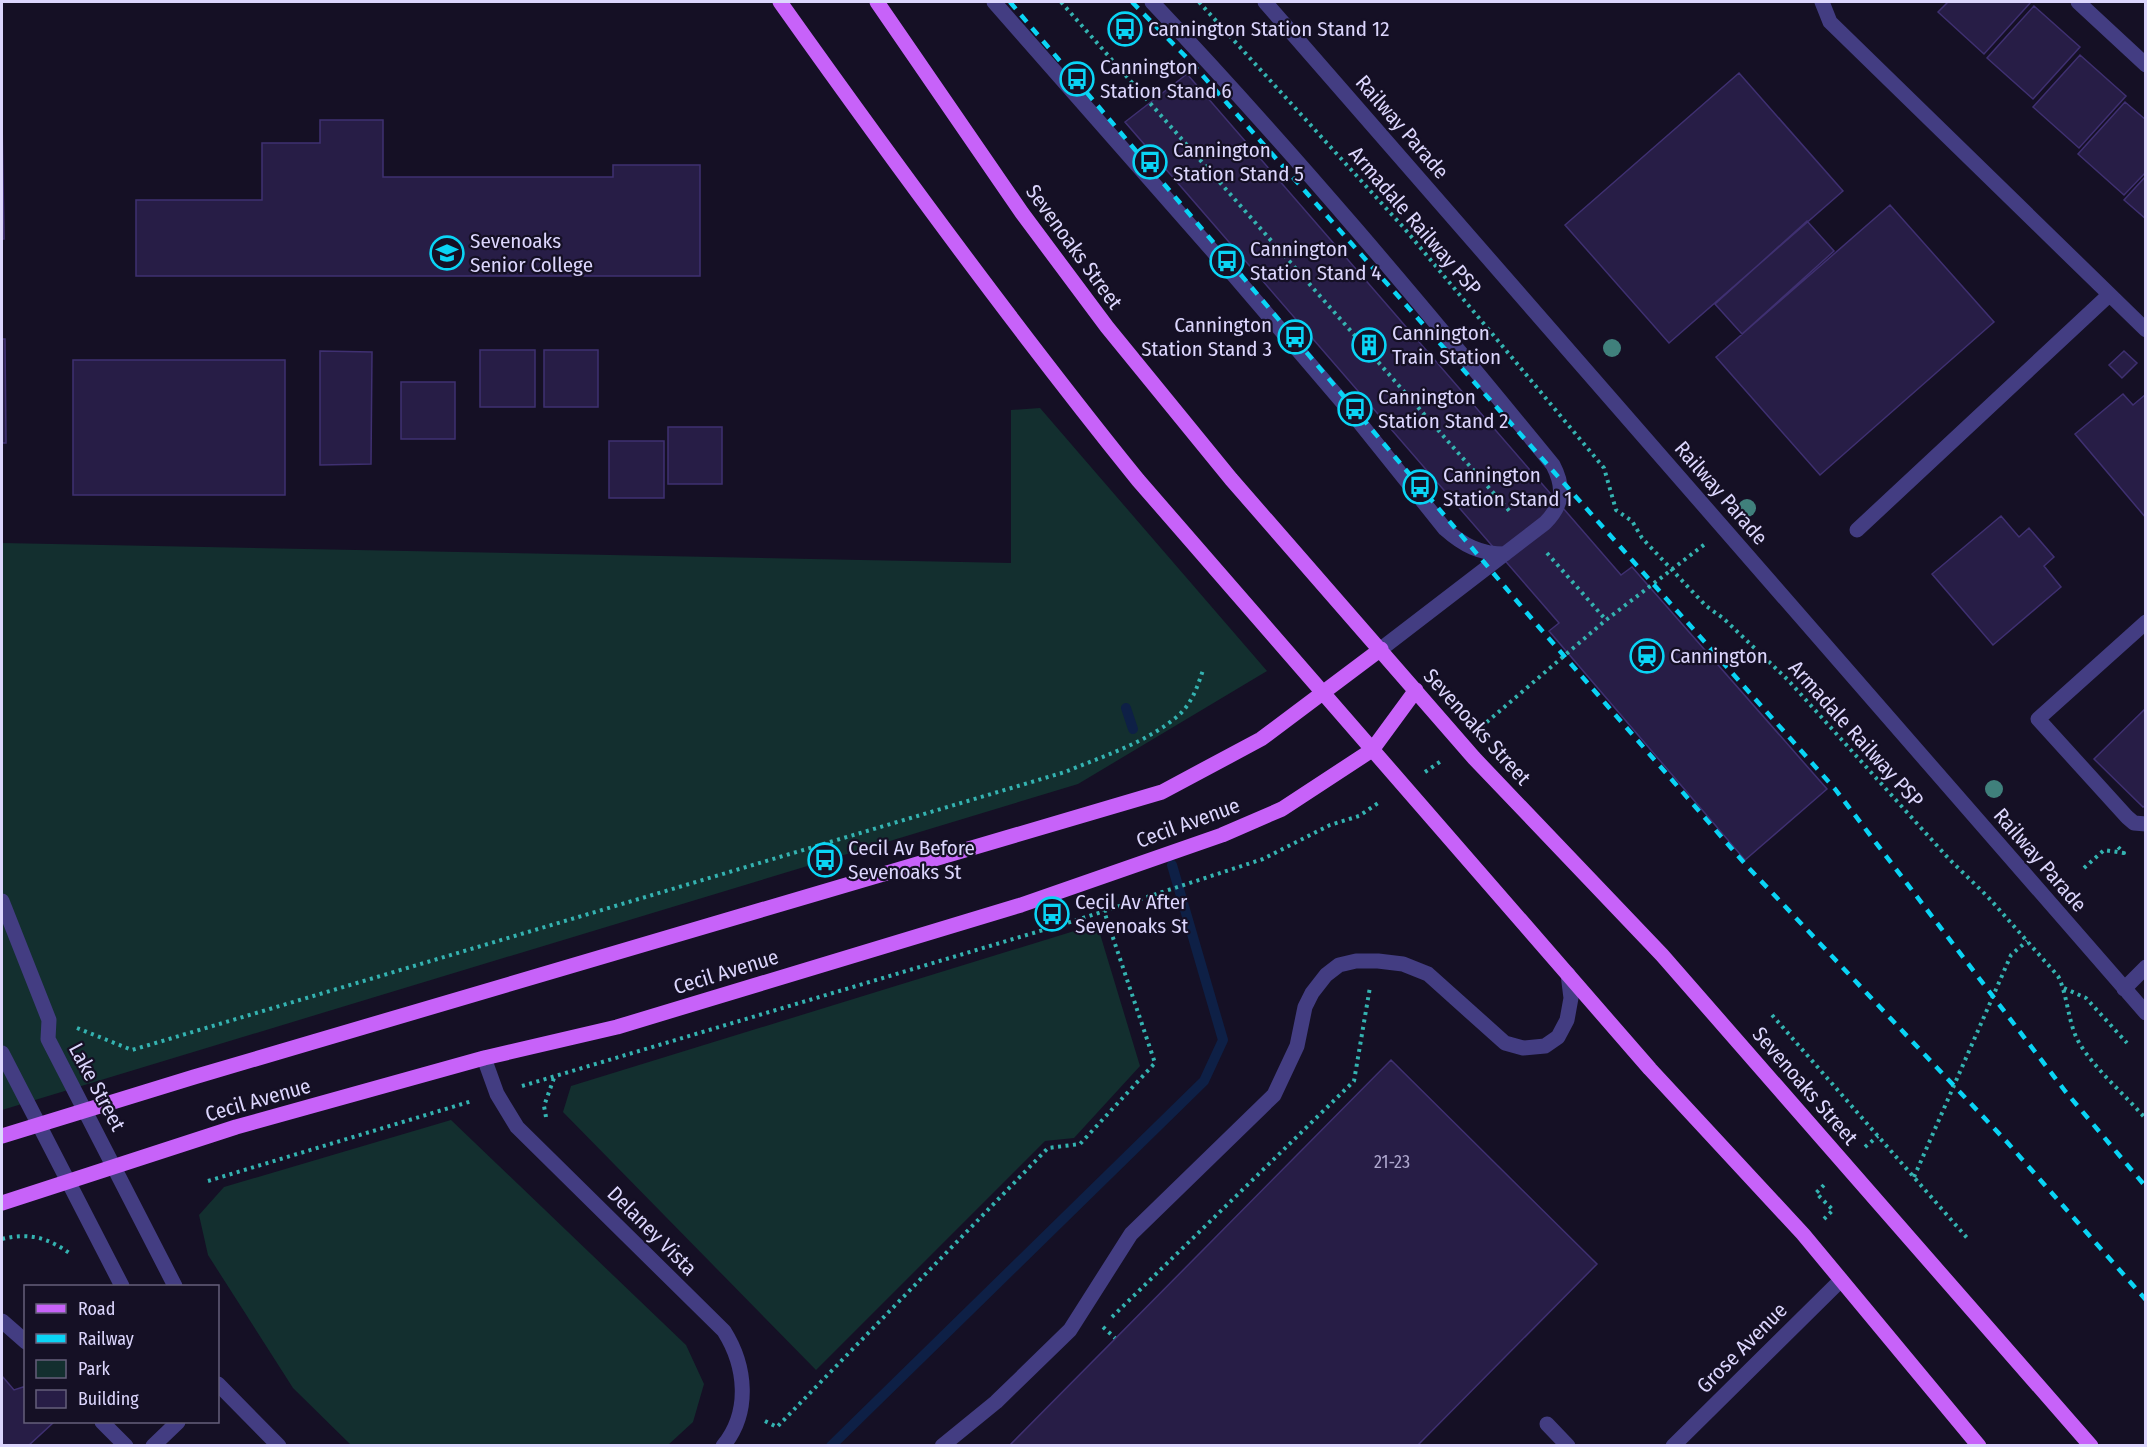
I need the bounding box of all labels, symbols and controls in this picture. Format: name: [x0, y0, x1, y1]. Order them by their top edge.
bus stop icon: Cannington Station Stand 12: [1107, 11, 1143, 47]
place label: Cannington Station Stand 12: [1148, 16, 1389, 42]
place label: Cannington Station Stand 6: [1100, 54, 1232, 104]
bus stop icon: Cannington Station Stand 6: [1059, 61, 1095, 97]
street label: Railway Parade: [1350, 70, 1454, 184]
place label: Cannington Station Stand 5: [1173, 137, 1304, 187]
street label: Armadale Railway PSP: [1343, 141, 1487, 301]
bus stop icon: Cannington Station Stand 5: [1132, 144, 1168, 180]
street label: Sevenoaks Street: [1020, 180, 1128, 315]
place label: Sevenoaks Senior College: [470, 228, 593, 278]
school or university icon: Sevenoaks Senior College: [429, 235, 465, 271]
place label: Cannington Station Stand 4: [1250, 236, 1381, 286]
bus stop icon: Cannington Station Stand 4: [1209, 243, 1245, 279]
place label: Cannington Station Stand 3: [1141, 312, 1272, 362]
bus stop icon: Cannington Station Stand 3: [1277, 319, 1313, 355]
place label: Cannington Train Station: [1392, 320, 1501, 370]
building icon: Cannington Train Station: [1351, 327, 1387, 363]
place label: Cannington Station Stand 2: [1378, 384, 1509, 434]
bus stop icon: Cannington Station Stand 2: [1337, 391, 1373, 427]
street label: Railway Parade: [1669, 436, 1773, 550]
place label: Cannington Station Stand 1: [1443, 462, 1573, 512]
bus stop icon: Cannington Station Stand 1: [1402, 469, 1438, 505]
station icon: Cannington: [1629, 638, 1665, 674]
place label: Cannington: [1670, 643, 1768, 669]
street label: Armadale Railway PSP: [1783, 655, 1929, 813]
street label: Sevenoaks Street: [1418, 663, 1536, 791]
street label: Cecil Avenue: [1133, 792, 1243, 854]
street label: Railway Parade: [1988, 803, 2092, 917]
place label: Cecil Av Before Sevenoaks St: [848, 835, 975, 885]
bus stop icon: Cecil Av Before Sevenoaks St: [807, 842, 843, 878]
place label: Cecil Av After Sevenoaks St: [1075, 889, 1189, 939]
bus stop icon: Cecil Av After Sevenoaks St: [1034, 896, 1070, 932]
street label: Cecil Avenue: [670, 944, 782, 1000]
street label: Sevenoaks Street: [1747, 1022, 1863, 1150]
street label: Lake Street: [63, 1039, 131, 1136]
street label: Cecil Avenue: [202, 1073, 314, 1127]
house number: 21-23: [1374, 1151, 1410, 1173]
street label: Delaney Vista: [602, 1181, 702, 1281]
legend: [24, 1285, 219, 1423]
street label: Grose Avenue: [1691, 1297, 1793, 1399]
text: Road: [78, 1298, 115, 1320]
text: Railway: [78, 1328, 134, 1350]
text: Park: [78, 1358, 111, 1380]
text: Building: [78, 1388, 139, 1410]

